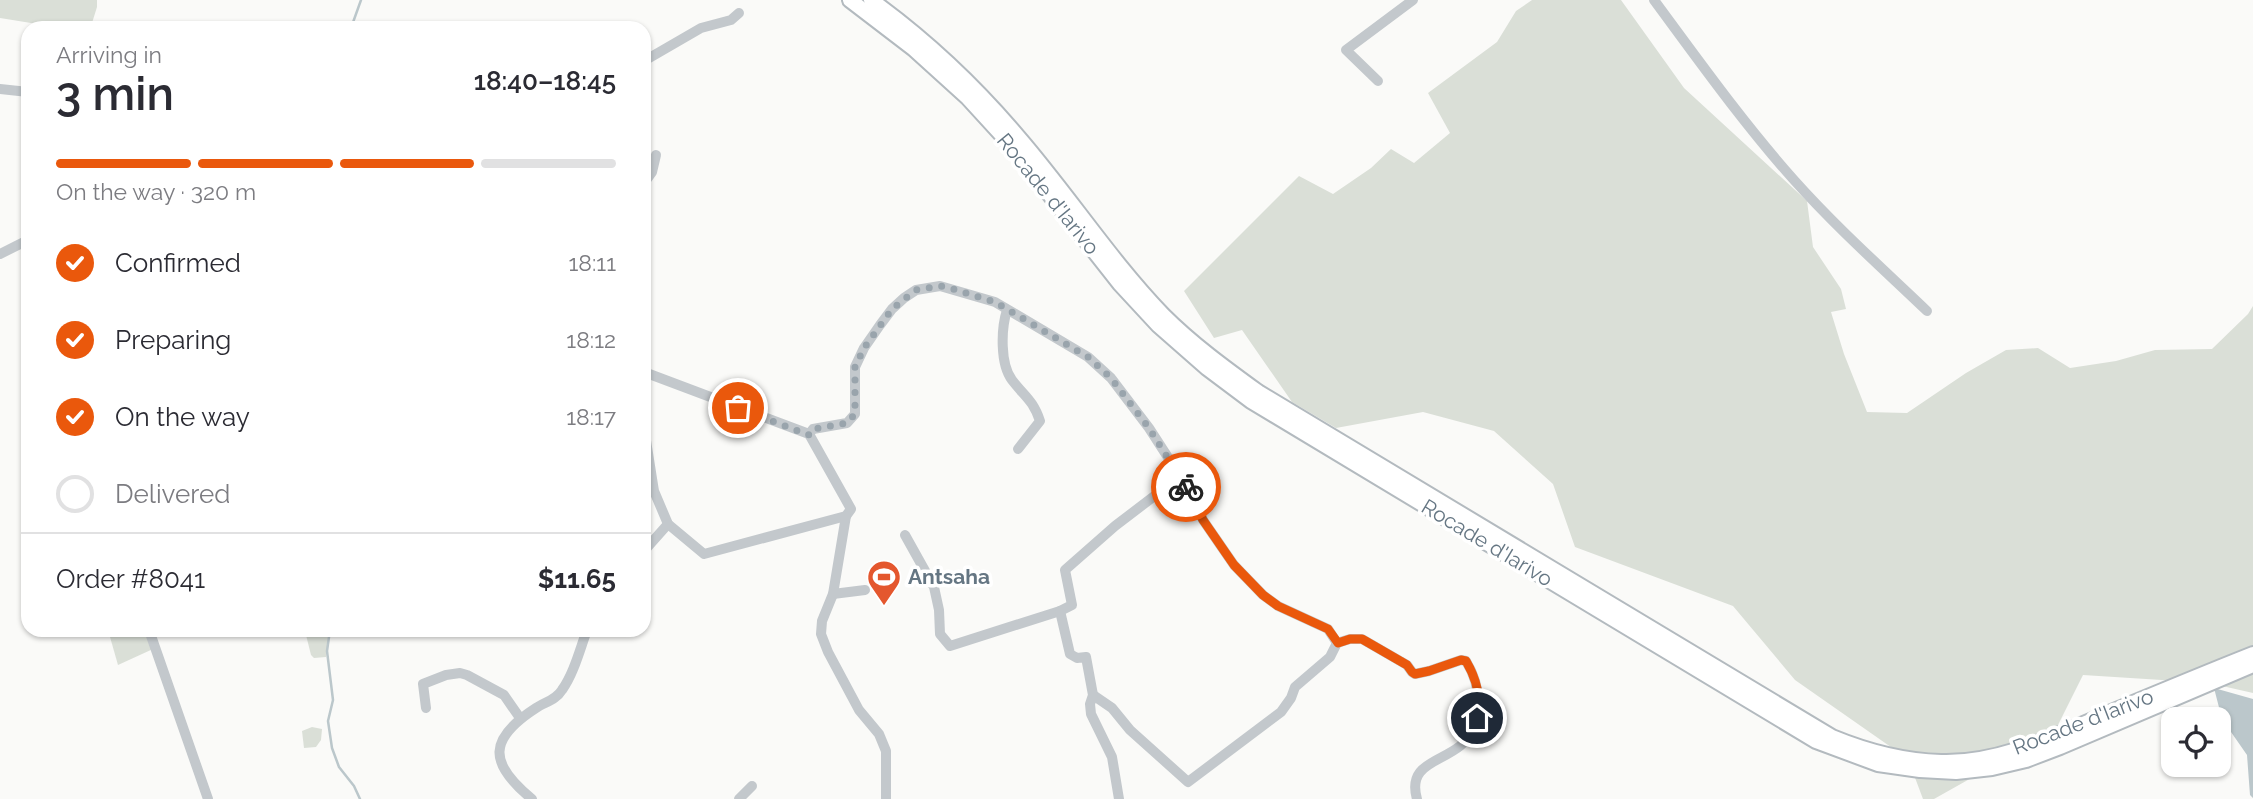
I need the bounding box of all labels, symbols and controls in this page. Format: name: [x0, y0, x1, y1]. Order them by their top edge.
text: Arriving in: [56, 41, 162, 68]
text: 18:40–18:45: [474, 66, 616, 96]
text: 3 min: [56, 67, 174, 121]
street label: Rocade d'Iarivo: [992, 128, 1105, 259]
text: On the way · 320 m: [56, 178, 256, 205]
icon: check: [56, 244, 94, 282]
text: Confirmed: [115, 248, 241, 278]
text: 18:11: [569, 249, 616, 276]
icon: check: [56, 321, 94, 359]
text: Preparing: [115, 325, 231, 355]
text: 18:12: [566, 326, 616, 353]
pin: [708, 378, 768, 438]
icon: bag: [719, 389, 757, 427]
icon: check: [56, 398, 94, 436]
text: On the way: [115, 402, 250, 432]
text: 18:17: [566, 403, 616, 430]
courier: [1151, 452, 1221, 522]
icon: bike: [1167, 468, 1205, 506]
text: Delivered: [115, 479, 230, 509]
street label: Rocade d'Iarivo: [1417, 494, 1557, 592]
sports icon: Antsaha: [865, 558, 903, 607]
text: Order #8041: [56, 564, 205, 594]
text: $11.65: [538, 564, 616, 594]
place label: Antsaha: [908, 564, 990, 589]
street label: Rocade d'Iarivo: [2009, 683, 2157, 760]
pin: [1447, 688, 1507, 748]
icon: home: [1458, 699, 1496, 737]
map controls: [2161, 707, 2231, 777]
button: locate: [2161, 707, 2231, 777]

